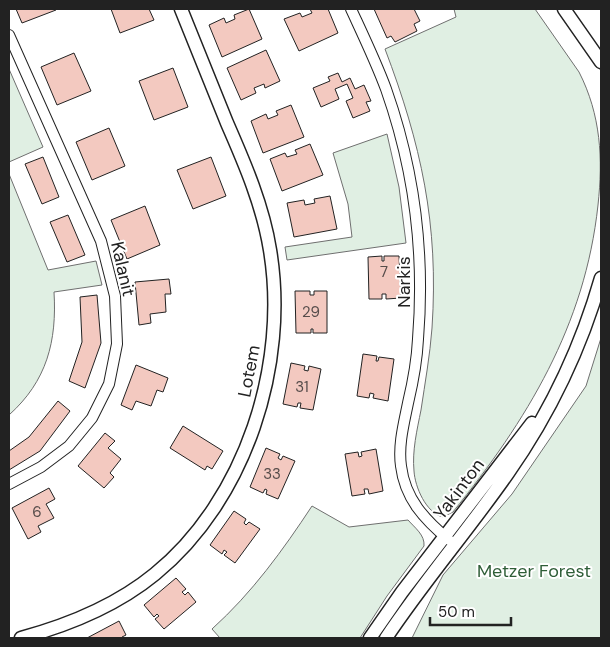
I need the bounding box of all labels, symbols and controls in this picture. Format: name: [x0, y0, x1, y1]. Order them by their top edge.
street label: Kalanit: [105, 239, 141, 299]
street label: Narkis: [392, 256, 416, 308]
house number: 7: [380, 262, 388, 282]
house number: 29: [302, 302, 320, 322]
street label: Lotem: [232, 343, 266, 399]
house number: 31: [295, 377, 309, 397]
street label: Yakinton: [428, 454, 490, 524]
house number: 33: [263, 464, 281, 484]
house number: 6: [32, 502, 42, 522]
park label: Metzer Forest: [477, 559, 591, 583]
scale bar: [430, 594, 511, 626]
text: 50 m: [438, 602, 475, 622]

